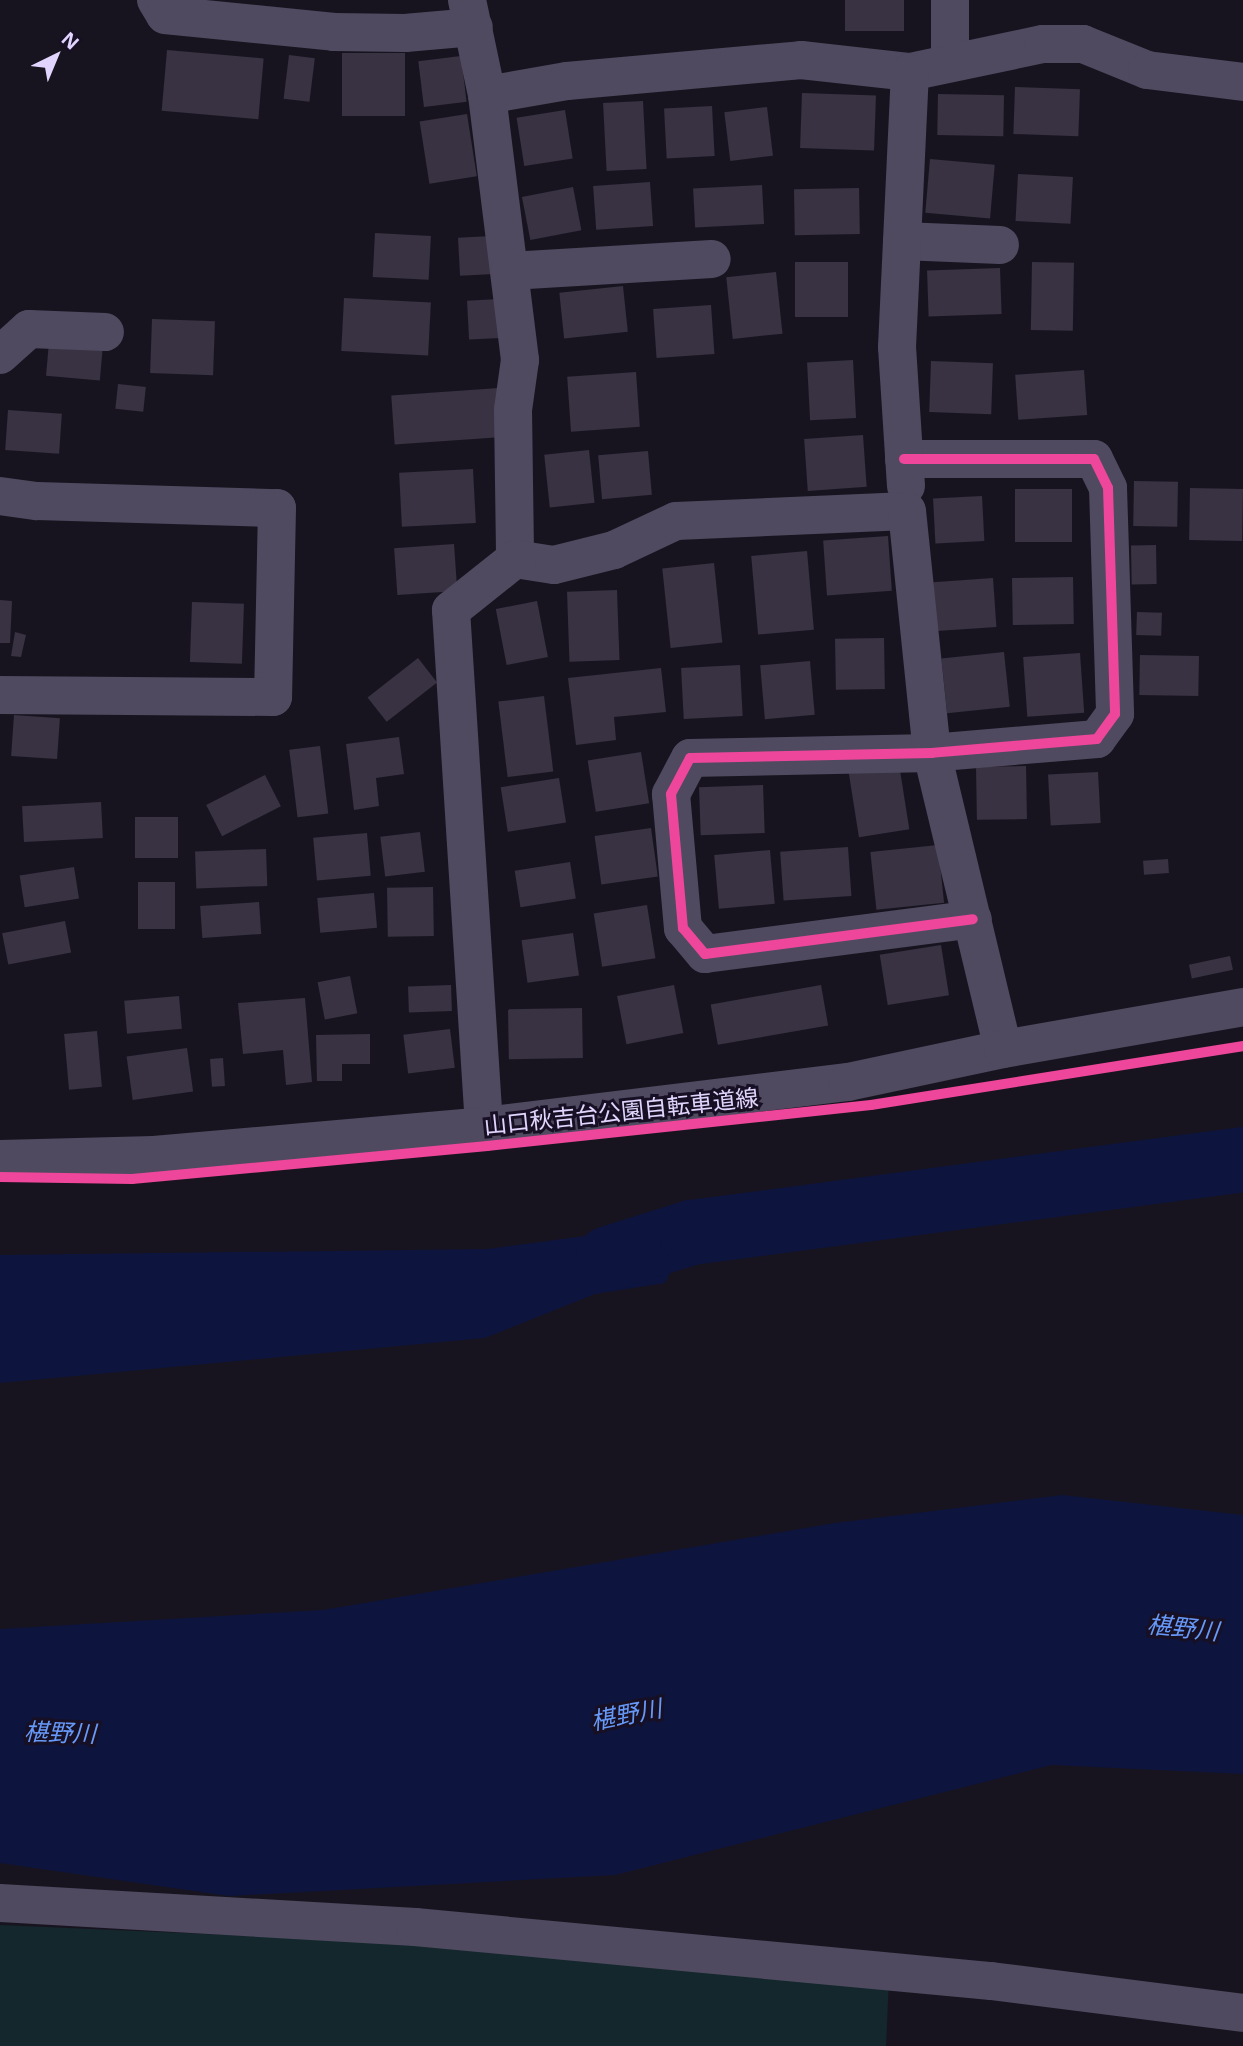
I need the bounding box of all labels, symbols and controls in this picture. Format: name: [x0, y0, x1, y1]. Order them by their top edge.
north arrow: [21, 21, 91, 91]
text: N: [56, 26, 85, 55]
street label: 山口秋吉台公園自転車道線: [482, 1083, 760, 1139]
water label: 椹野川: [1146, 1609, 1220, 1645]
water label: 椹野川: [588, 1693, 664, 1735]
water label: 椹野川: [24, 1716, 96, 1748]

